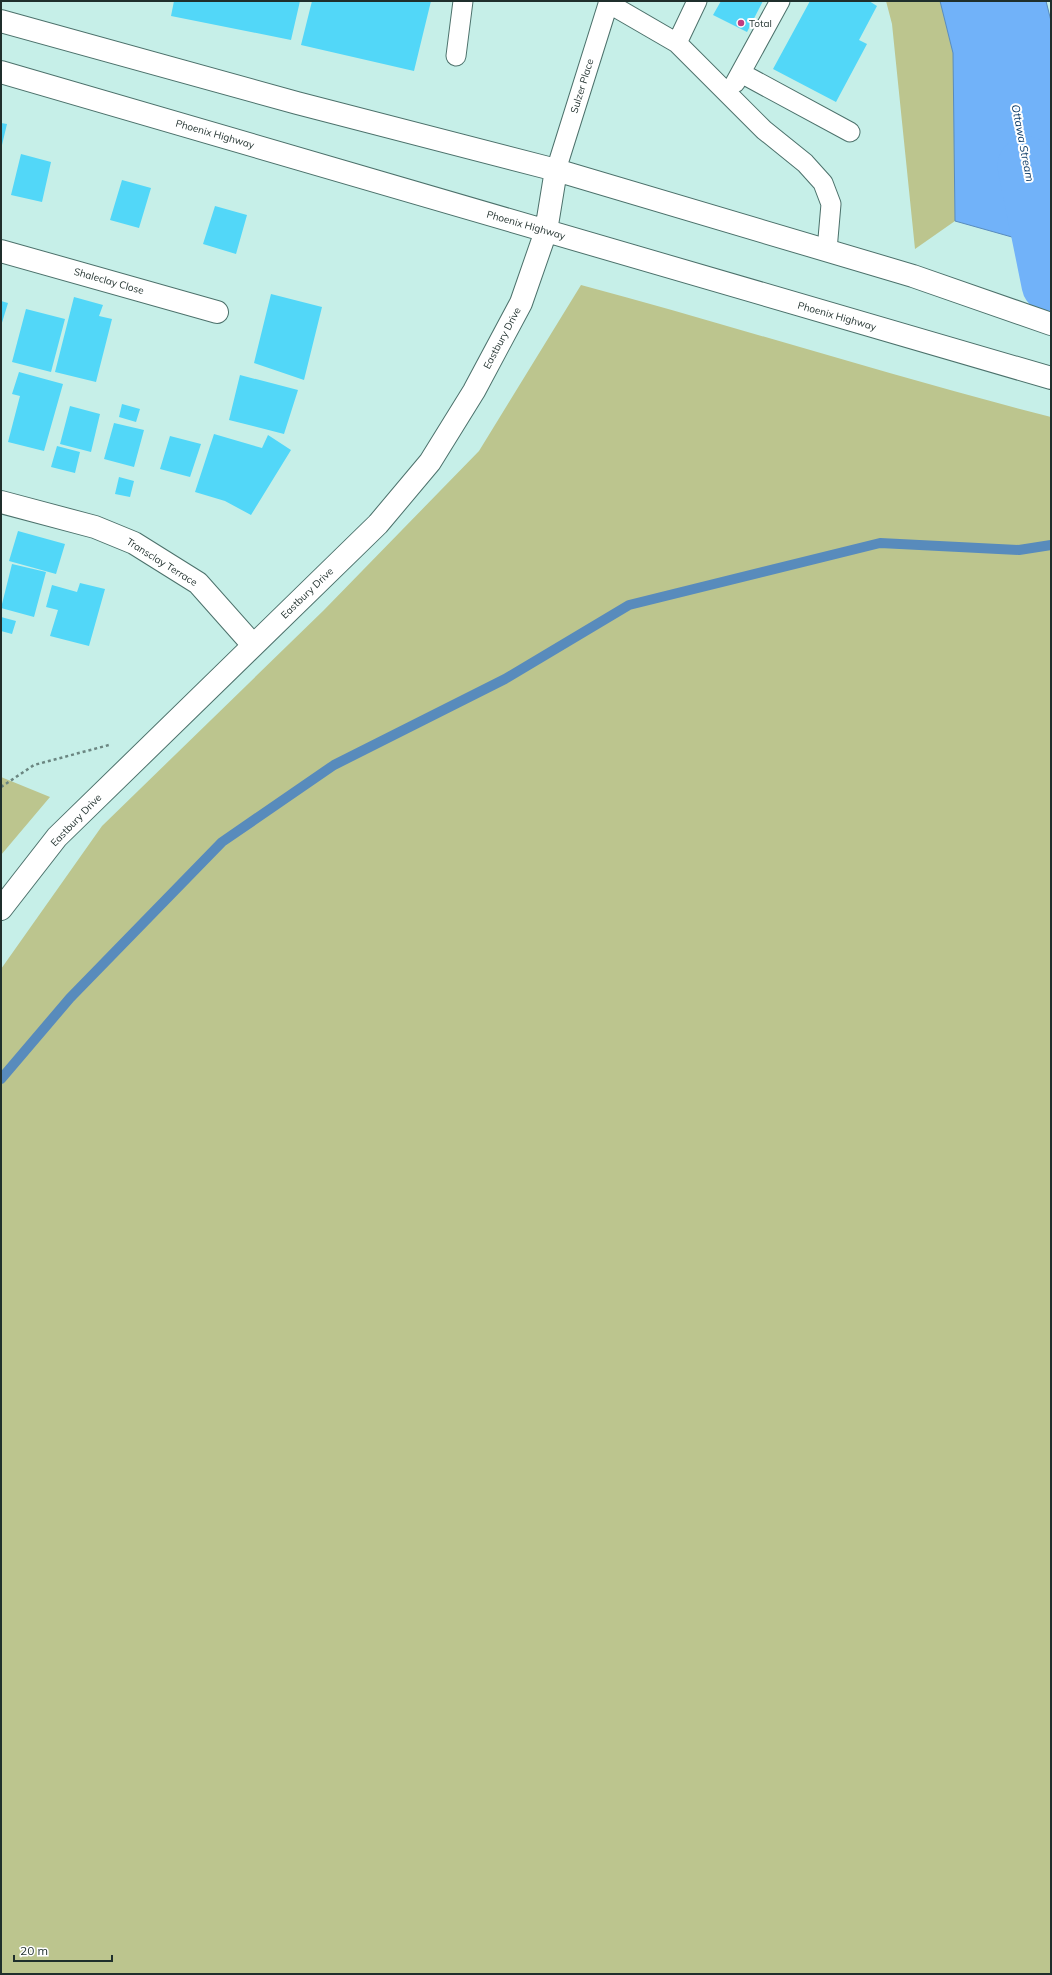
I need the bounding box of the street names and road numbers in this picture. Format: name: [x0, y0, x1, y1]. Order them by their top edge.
street label: Sulzer Place: [568, 57, 596, 115]
street label: Phoenix Highway: [174, 117, 257, 152]
street label: Phoenix Highway: [485, 208, 568, 243]
street label: Shaleclay Close: [72, 265, 146, 297]
street label: Phoenix Highway: [796, 299, 879, 334]
street label: Eastbury Drive: [480, 305, 524, 371]
street label: Transclay Terrace: [124, 535, 200, 589]
street label: Eastbury Drive: [278, 565, 336, 621]
street label: Eastbury Drive: [48, 791, 104, 849]

